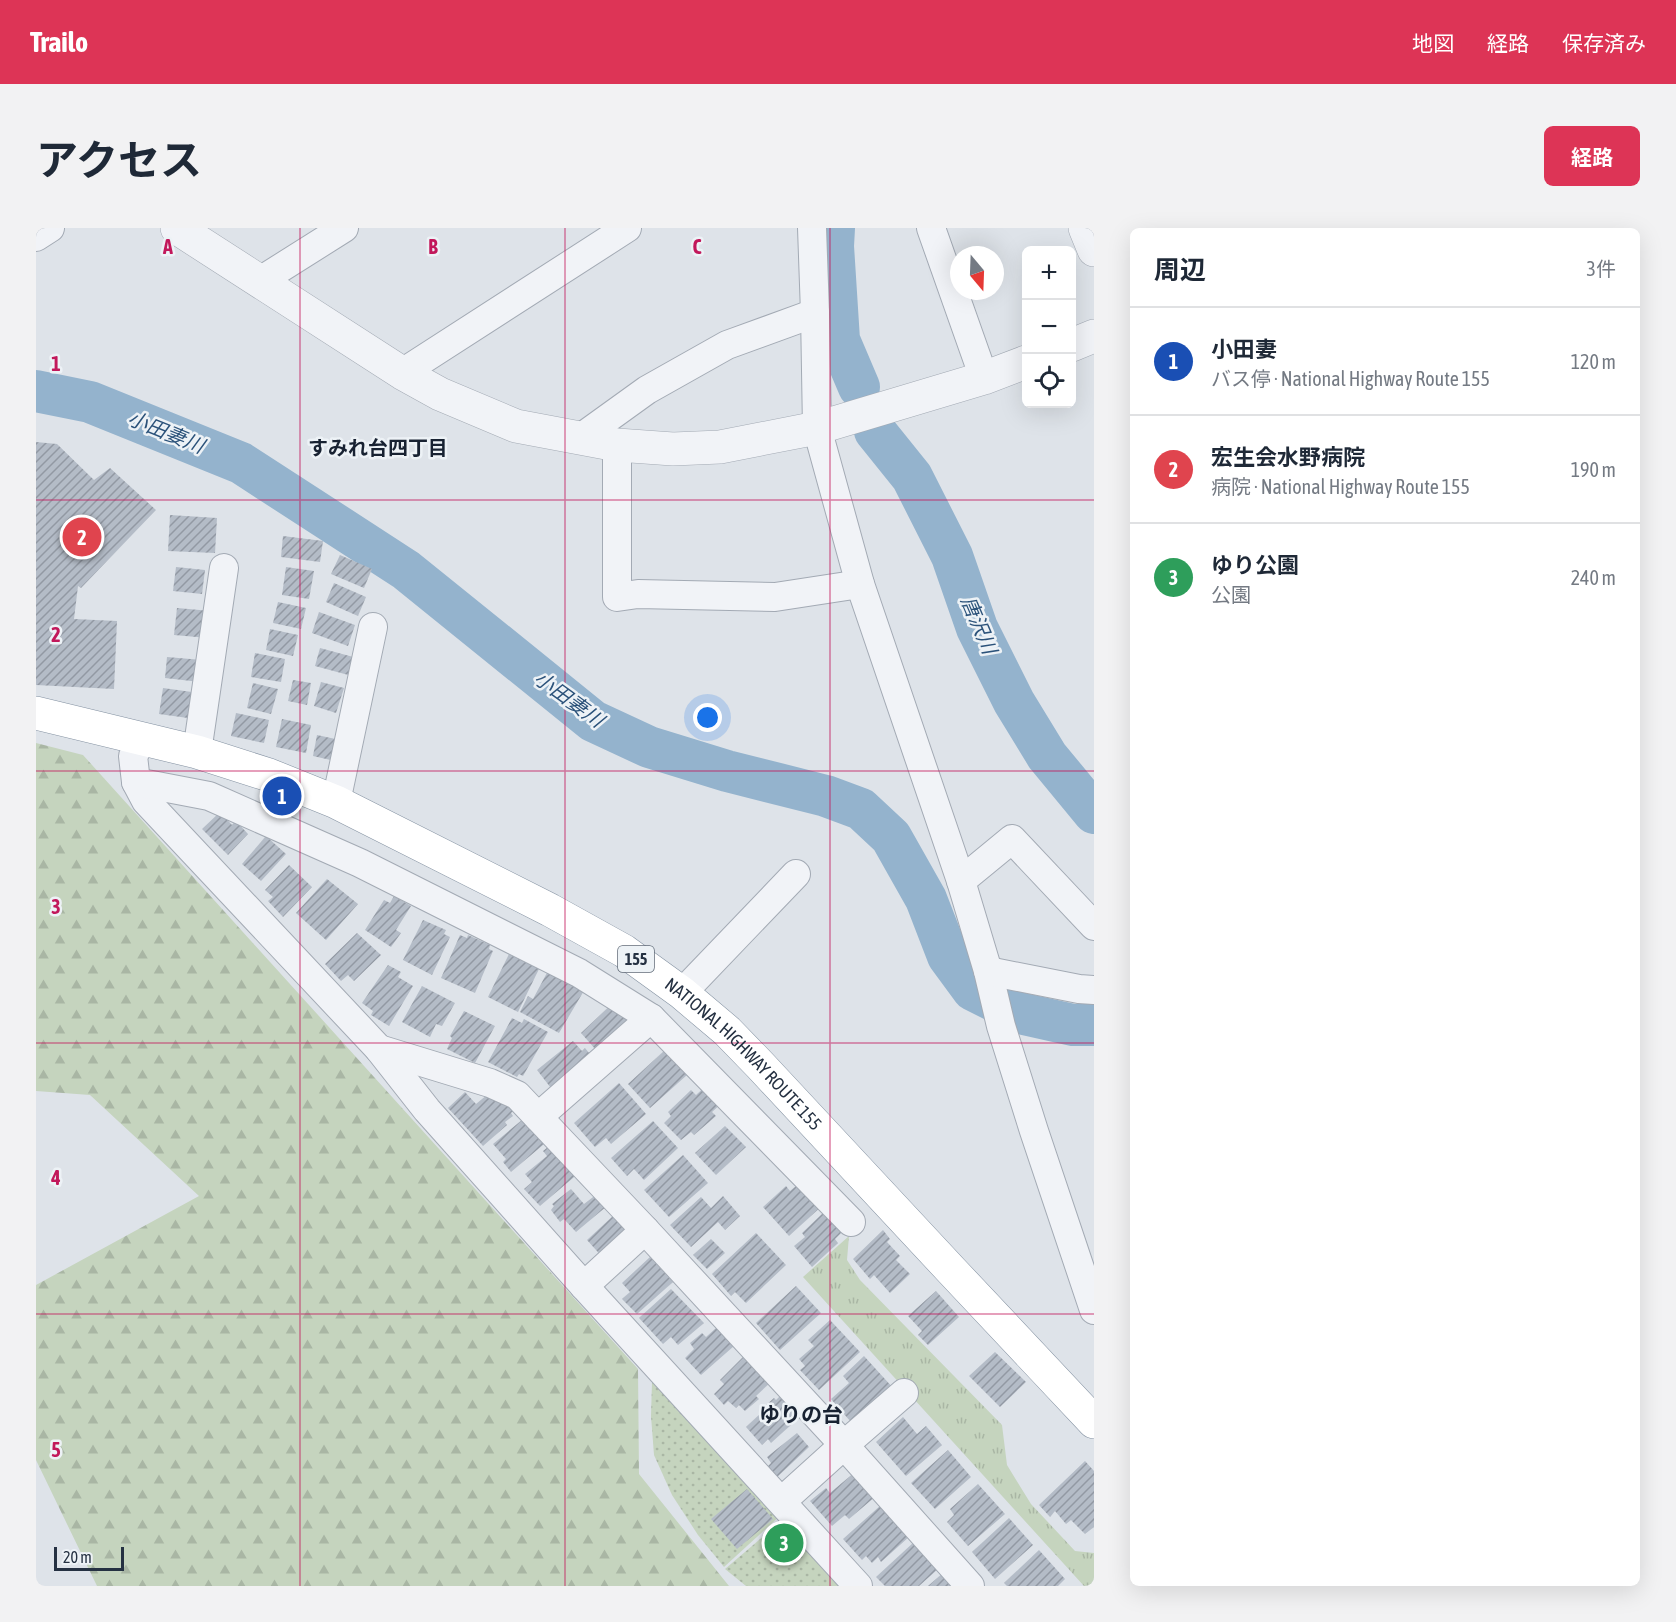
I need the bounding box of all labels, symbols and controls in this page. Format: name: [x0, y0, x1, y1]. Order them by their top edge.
text: Trailo: [30, 26, 88, 58]
text: 地図: [1412, 31, 1454, 55]
text: 経路: [1487, 31, 1529, 55]
text: 保存済み: [1562, 31, 1646, 55]
button: 経路: [1544, 126, 1640, 186]
text: アクセス: [36, 136, 202, 184]
text: A: [162, 235, 173, 258]
text: B: [428, 235, 438, 258]
text: C: [693, 235, 702, 258]
north arrow: [950, 246, 1004, 300]
map controls: [1022, 246, 1076, 408]
button: +: [1022, 246, 1076, 300]
text: 周辺: [1154, 255, 1206, 285]
text: 3件: [1587, 257, 1616, 280]
button: −: [1022, 300, 1076, 354]
text: 小田妻: [1211, 336, 1277, 362]
text: 1: [1169, 350, 1178, 373]
text: 120 m: [1571, 350, 1616, 373]
text: 1: [51, 352, 61, 375]
button: locate: [1022, 354, 1076, 408]
text: バス停 · National Highway Route 155: [1211, 367, 1490, 390]
water label: 小田妻川: [125, 406, 209, 458]
district label: すみれ台四丁目: [308, 436, 448, 459]
text: 宏生会水野病院: [1211, 444, 1365, 470]
text: 2: [1169, 458, 1178, 481]
text: 190 m: [1571, 458, 1616, 481]
text: 病院 · National Highway Route 155: [1211, 475, 1470, 498]
pin: 2: [62, 514, 102, 560]
text: ゆり公園: [1211, 552, 1299, 578]
text: 3: [1169, 566, 1178, 589]
text: 240 m: [1571, 566, 1616, 589]
text: 公園: [1211, 583, 1251, 606]
water label: 唐沢川: [957, 593, 1003, 659]
text: 2: [51, 623, 61, 646]
water label: 小田妻川: [530, 666, 610, 733]
your location: [693, 703, 722, 732]
pin: 1: [262, 774, 302, 818]
text: 3: [51, 895, 61, 918]
road number: 155: [618, 946, 654, 972]
street label: NATIONAL HIGHWAY ROUTE 155: [661, 973, 826, 1134]
text: 4: [50, 1166, 61, 1189]
district label: ゆりの台: [759, 1402, 843, 1426]
text: 5: [51, 1438, 61, 1461]
pin: 3: [764, 1520, 804, 1566]
scale bar: [54, 1544, 124, 1572]
text: 20 m: [63, 1548, 92, 1566]

